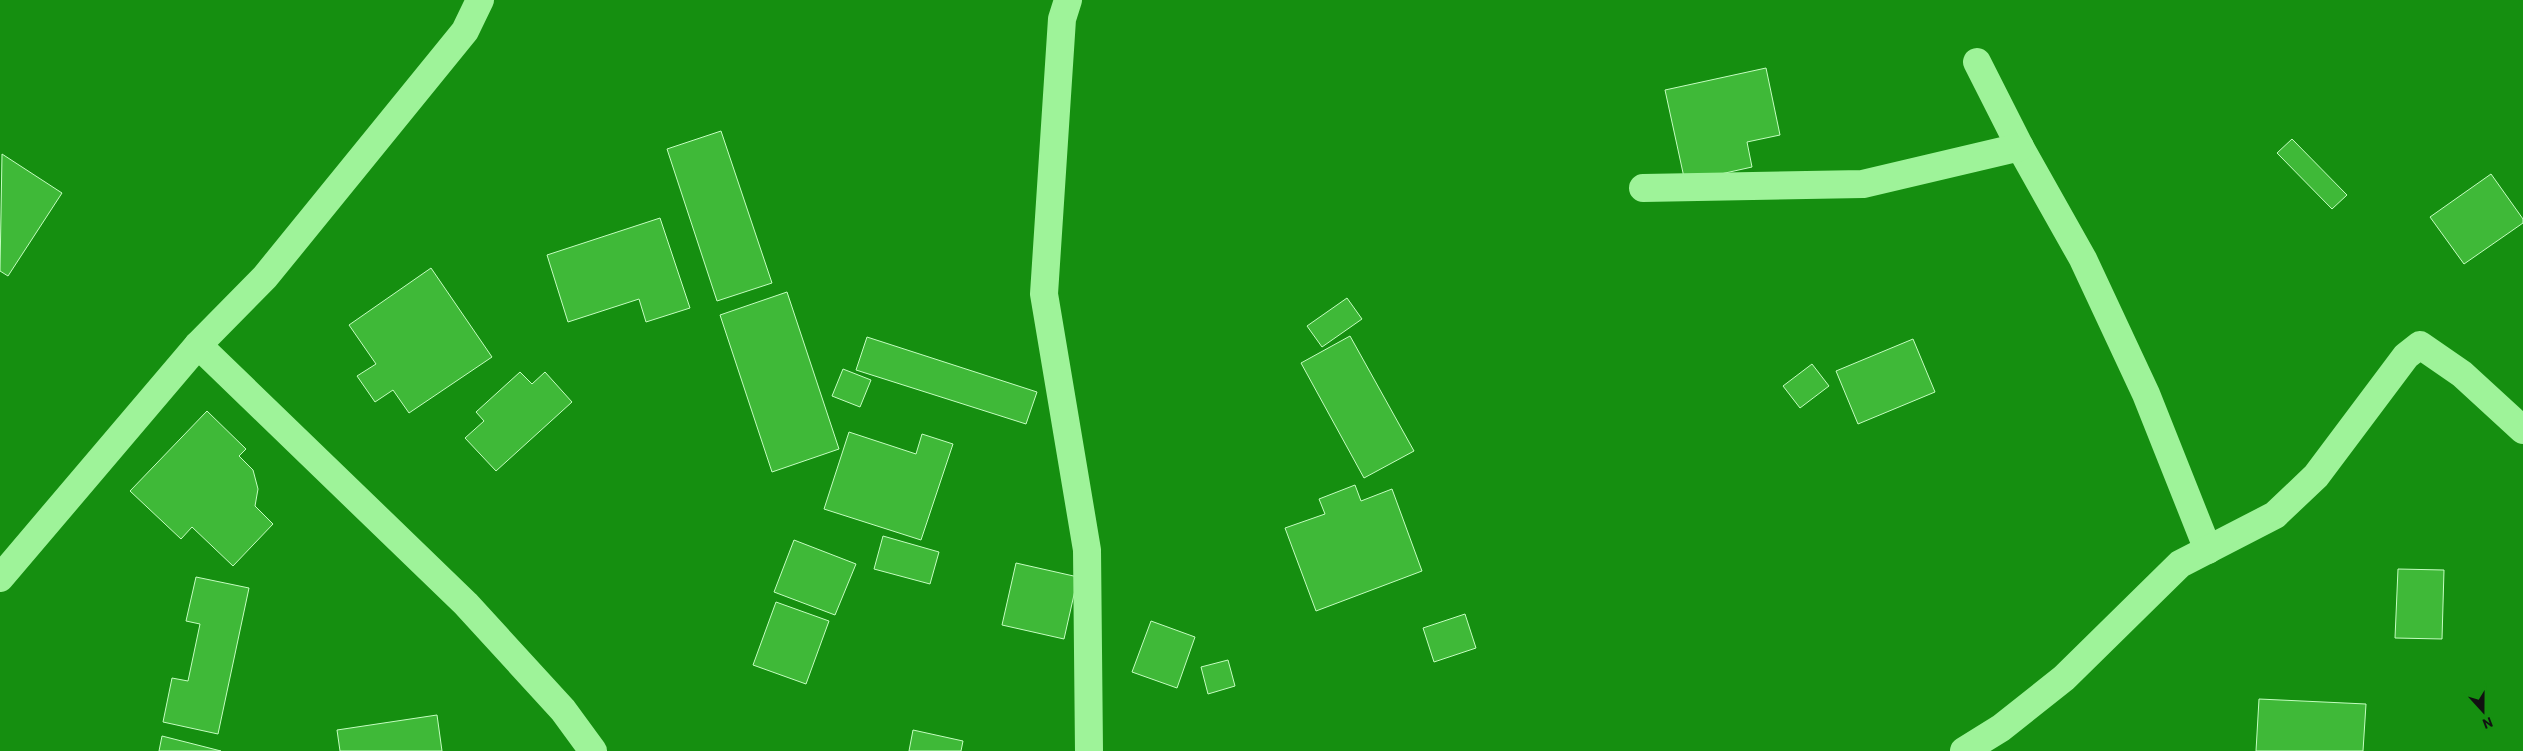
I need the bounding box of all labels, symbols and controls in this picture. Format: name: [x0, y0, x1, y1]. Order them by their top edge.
north arrow: [2458, 686, 2508, 736]
text: N: [2480, 714, 2495, 733]

